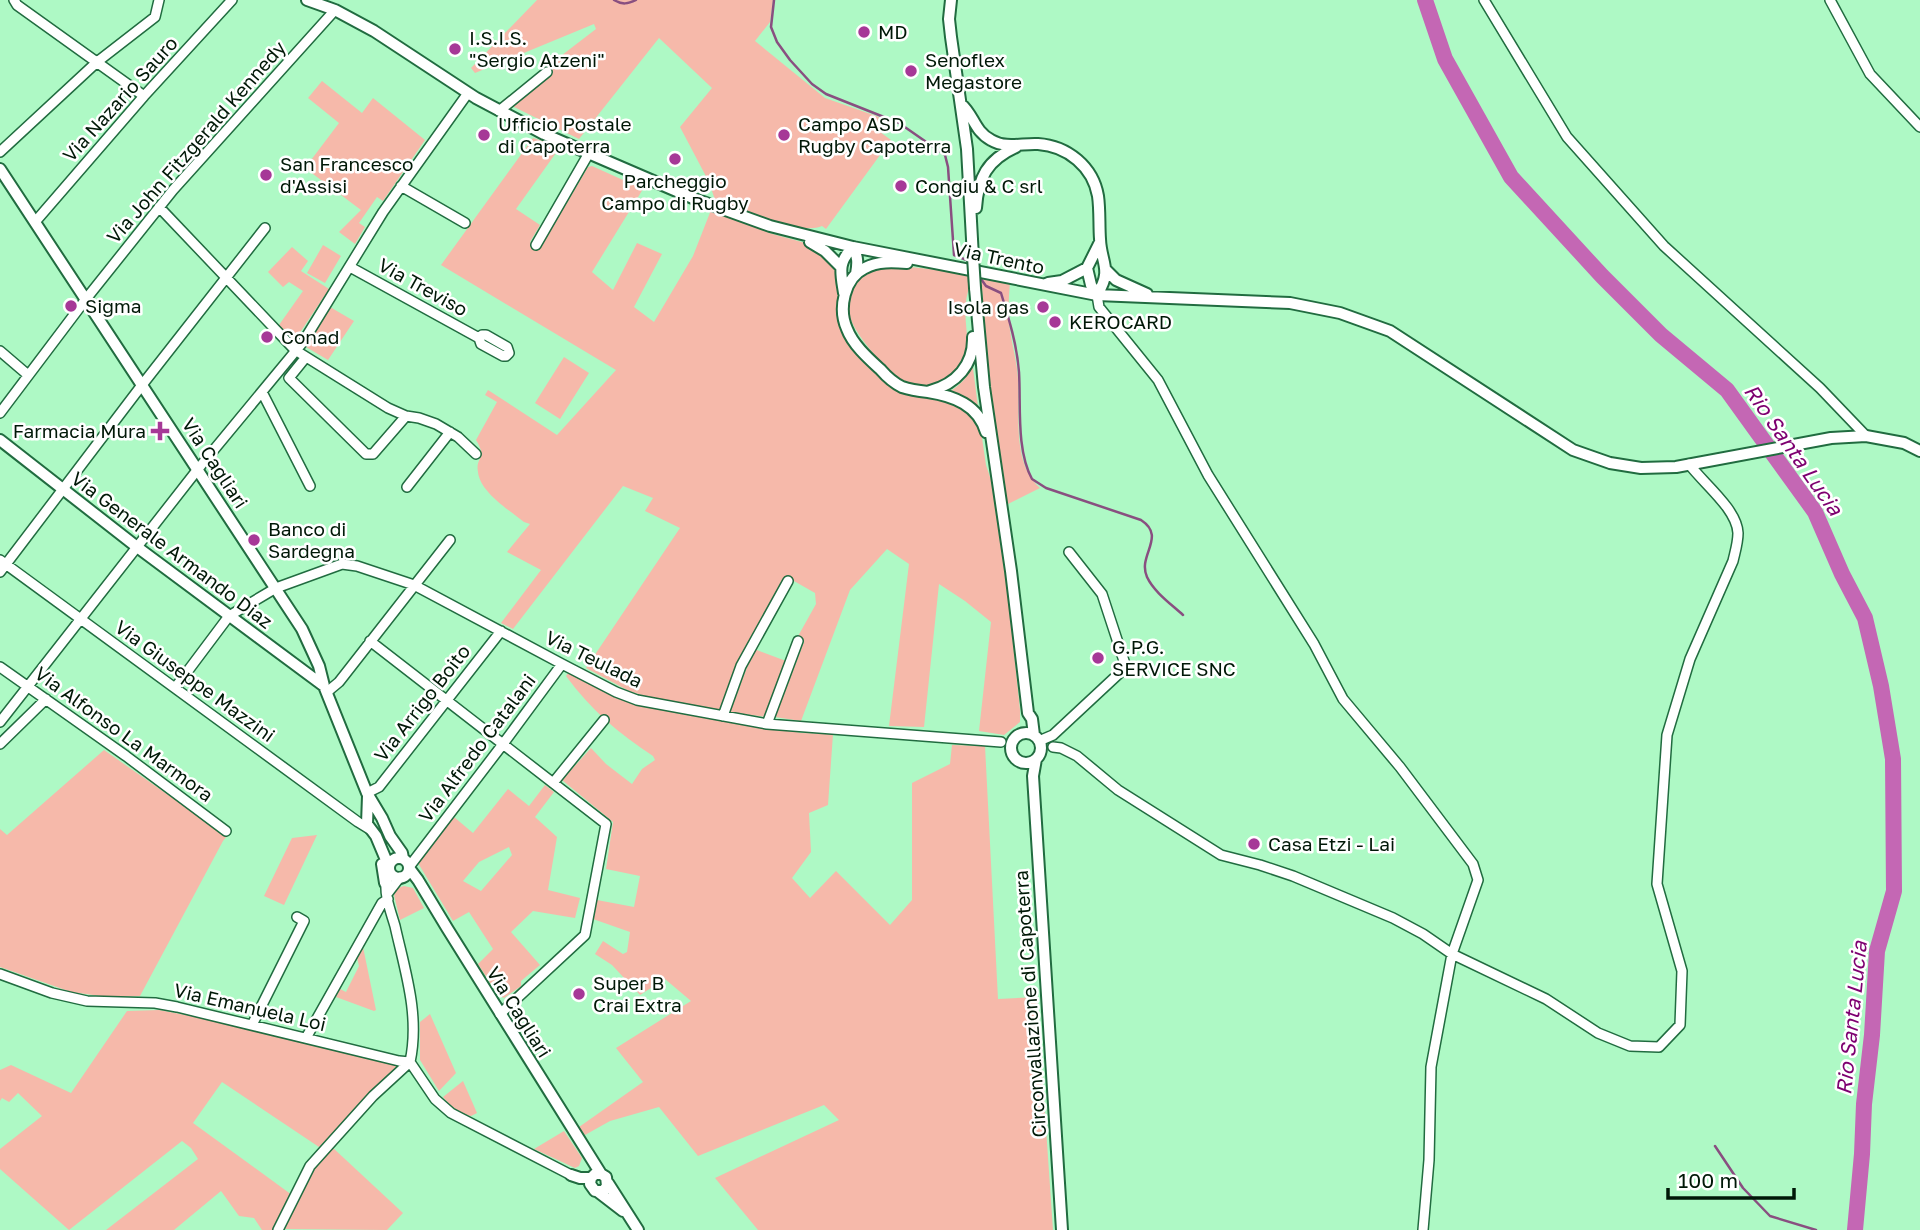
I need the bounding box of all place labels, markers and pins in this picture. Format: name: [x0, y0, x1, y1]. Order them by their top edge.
place label: MD: [878, 20, 908, 43]
marker: MD: [856, 24, 872, 40]
place label: I.S.I.S. "Sergio Atzeni": [469, 26, 605, 71]
marker: I.S.I.S. "Sergio Atzeni": [447, 41, 463, 57]
place label: Senoflex Megastore: [925, 48, 1022, 93]
marker: Senoflex Megastore: [903, 63, 919, 79]
place label: Ufficio Postale di Capoterra: [498, 112, 632, 157]
place label: Campo ASD Rugby Capoterra: [798, 112, 951, 157]
marker: Ufficio Postale di Capoterra: [476, 127, 492, 143]
marker: Campo ASD Rugby Capoterra: [776, 127, 792, 143]
marker: Parcheggio Campo di Rugby: [667, 151, 683, 167]
place label: San Francesco d'Assisi: [280, 152, 413, 197]
marker: San Francesco d'Assisi: [258, 167, 274, 183]
place label: Parcheggio Campo di Rugby: [601, 169, 749, 214]
place label: Congiu & C srl: [915, 174, 1043, 197]
marker: Congiu & C srl: [893, 178, 909, 194]
place label: Sigma: [85, 294, 142, 317]
place label: Isola gas: [948, 295, 1029, 318]
marker: Sigma: [63, 298, 79, 314]
marker: Isola gas: [1035, 299, 1051, 315]
place label: KEROCARD: [1069, 310, 1172, 333]
marker: KEROCARD: [1047, 314, 1063, 330]
place label: Conad: [281, 325, 339, 348]
marker: Conad: [259, 329, 275, 345]
place label: Farmacia Mura: [13, 419, 146, 442]
marker: Farmacia Mura: [152, 423, 168, 439]
place label: Banco di Sardegna: [268, 517, 355, 562]
marker: Banco di Sardegna: [246, 532, 262, 548]
place label: G.P.G. SERVICE SNC: [1112, 635, 1236, 680]
marker: G.P.G. SERVICE SNC: [1090, 650, 1106, 666]
place label: Casa Etzi - Lai: [1268, 832, 1395, 855]
marker: Casa Etzi - Lai: [1246, 836, 1262, 852]
place label: Super B Crai Extra: [593, 971, 682, 1016]
marker: Super B Crai Extra: [571, 986, 587, 1002]

